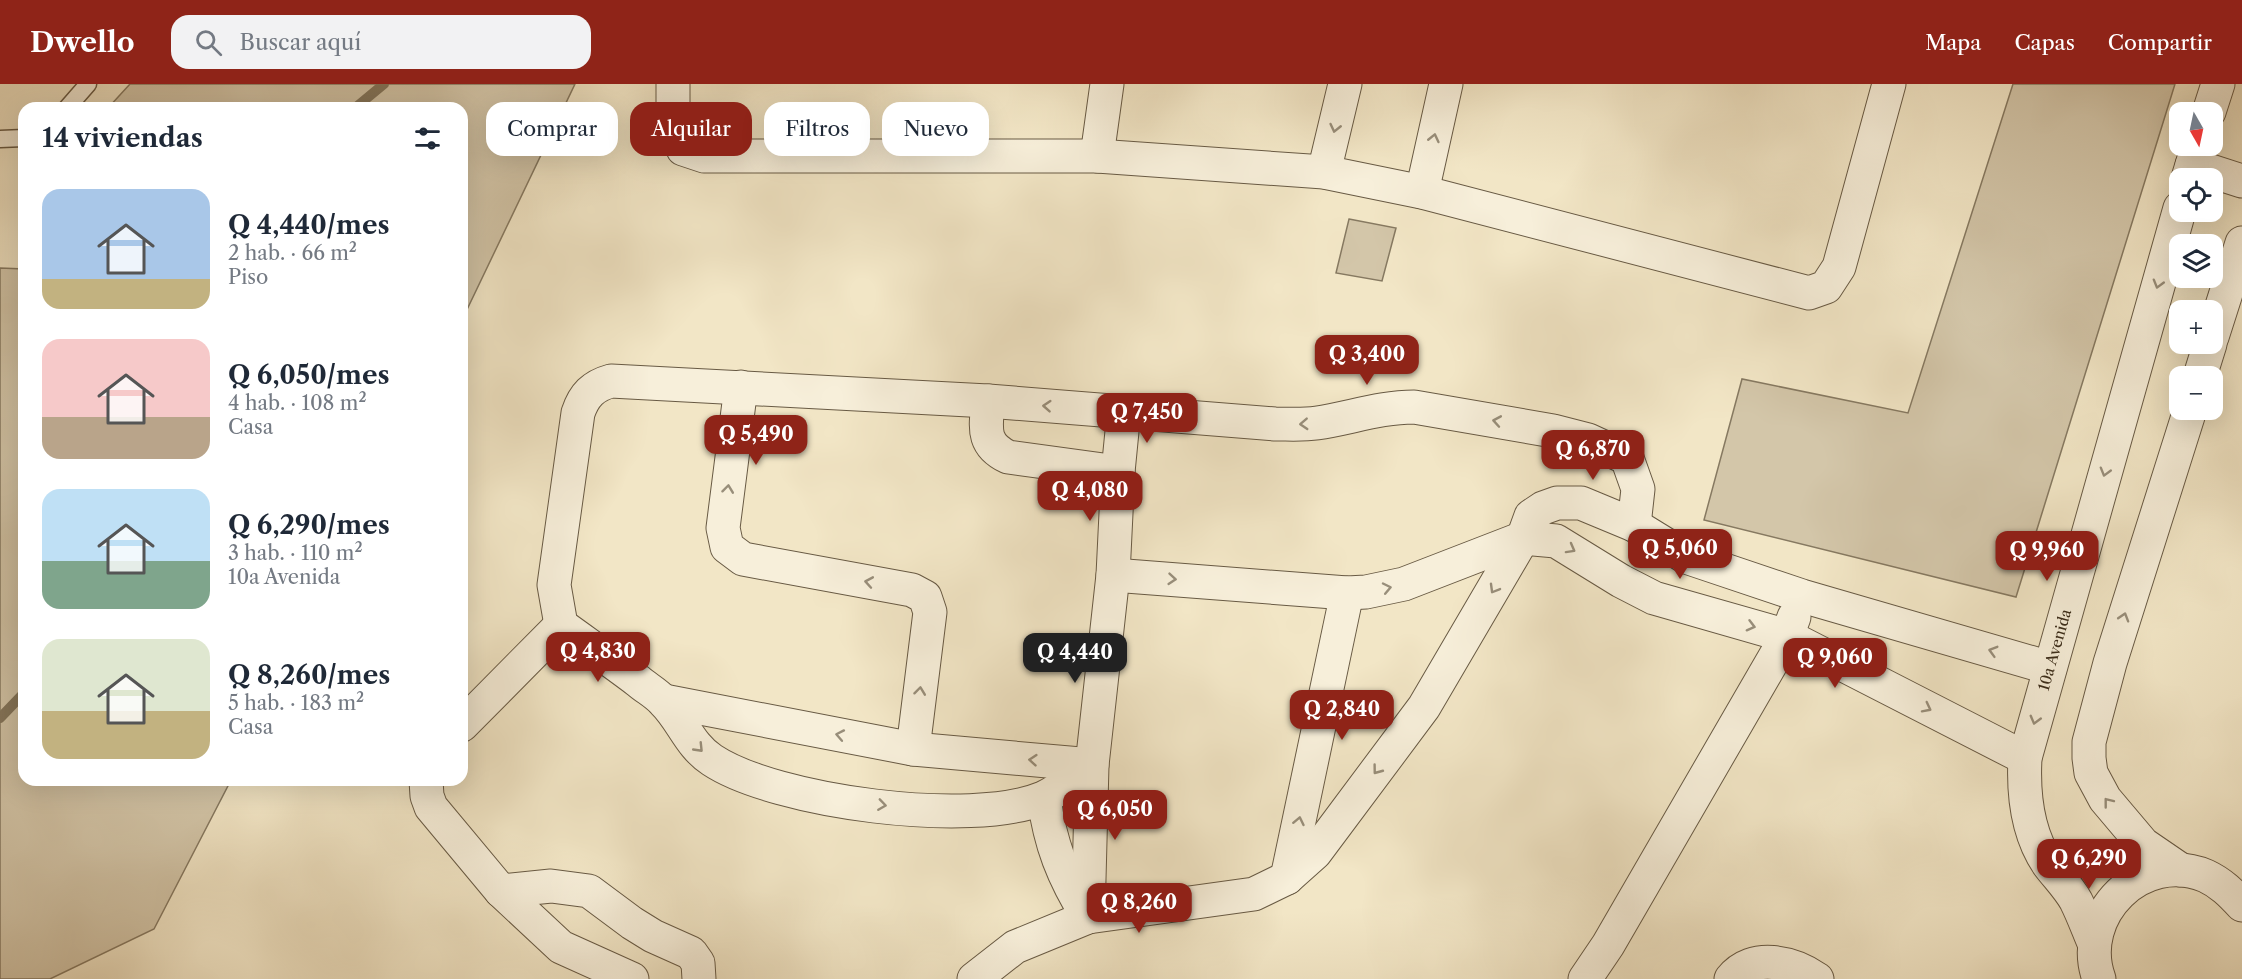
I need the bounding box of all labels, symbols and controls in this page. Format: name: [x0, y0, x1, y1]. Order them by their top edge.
search box: [171, 15, 591, 69]
text: Dwello: [30, 25, 135, 59]
icon: search: [192, 26, 225, 59]
text: Buscar aquí: [240, 29, 361, 56]
text: Mapa: [1925, 30, 1981, 55]
text: Capas: [2014, 30, 2075, 55]
text: Compartir: [2108, 30, 2212, 55]
chip: Comprar: [486, 102, 618, 156]
chip: Alquilar: [630, 102, 752, 156]
chip: Filtros: [764, 102, 870, 156]
chip: Nuevo: [882, 102, 989, 156]
north arrow: [2169, 102, 2223, 156]
map controls: [2169, 102, 2223, 420]
text: 14 viviendas: [42, 122, 203, 154]
icon: filters: [411, 122, 444, 155]
one-way arrow: [1329, 123, 1342, 133]
one-way arrow: [1426, 133, 1439, 143]
button: locate: [2169, 168, 2223, 222]
text: Q 4,440/mes: [228, 209, 390, 241]
icon: home: [90, 213, 162, 285]
button: layers: [2169, 234, 2223, 288]
text: 2 hab. · 66 m²: [228, 241, 357, 265]
text: Piso: [228, 265, 268, 289]
one-way arrow: [2153, 278, 2165, 289]
button: +: [2169, 300, 2223, 354]
pin: Q 3,400: [1312, 335, 1422, 386]
text: Q 3,400: [1329, 342, 1405, 366]
text: Q 6,050/mes: [228, 359, 390, 391]
icon: home: [90, 363, 162, 435]
button: −: [2169, 366, 2223, 420]
text: 4 hab. · 108 m²: [228, 391, 367, 415]
pin: Q 7,450: [1092, 393, 1202, 444]
one-way arrow: [1043, 400, 1052, 413]
text: Q 7,450: [1111, 400, 1183, 424]
text: Casa: [228, 415, 273, 439]
pin: Q 5,490: [701, 415, 811, 466]
one-way arrow: [1492, 415, 1501, 427]
one-way arrow: [1300, 417, 1309, 430]
text: Q 5,490: [718, 422, 794, 446]
pin: Q 6,870: [1538, 430, 1648, 481]
text: Q 6,870: [1555, 437, 1631, 461]
one-way arrow: [2100, 466, 2112, 477]
pin: Q 4,080: [1035, 471, 1145, 522]
text: Q 4,080: [1051, 478, 1129, 502]
one-way arrow: [721, 485, 733, 494]
text: Q 6,290/mes: [228, 509, 390, 541]
icon: home: [90, 513, 162, 585]
pin: Q 5,060: [1625, 529, 1735, 580]
pin: Q 9,960: [1992, 531, 2102, 582]
text: Q 5,060: [1642, 536, 1718, 560]
text: Q 9,960: [2010, 538, 2084, 562]
text: 3 hab. · 110 m²: [228, 541, 363, 565]
one-way arrow: [1564, 542, 1575, 553]
text: 10a Avenida: [228, 565, 340, 589]
one-way arrow: [1167, 572, 1176, 585]
one-way arrow: [864, 576, 874, 589]
one-way arrow: [1381, 582, 1391, 595]
one-way arrow: [1489, 583, 1501, 593]
street label: 10a Avenida: [2034, 607, 2075, 693]
one-way arrow: [2117, 612, 2129, 623]
one-way arrow: [1745, 619, 1756, 631]
pin: Q 4,830: [543, 632, 653, 683]
pin: Q 4,440: [1020, 633, 1130, 684]
pin: Q 9,060: [1780, 638, 1890, 689]
text: Q 4,830: [560, 639, 636, 663]
text: Q 4,440: [1037, 640, 1113, 664]
text: Q 9,060: [1797, 645, 1873, 669]
one-way arrow: [1989, 646, 1999, 659]
text: Q 8,260/mes: [228, 659, 390, 691]
icon: home: [90, 663, 162, 735]
one-way arrow: [913, 687, 926, 696]
pin: Q 2,840: [1287, 690, 1397, 741]
text: 5 hab. · 183 m²: [228, 691, 364, 715]
text: Q 2,840: [1304, 697, 1380, 721]
one-way arrow: [1921, 700, 1932, 712]
text: Casa: [228, 715, 273, 739]
one-way arrow: [2030, 715, 2043, 725]
one-way arrow: [835, 729, 845, 742]
one-way arrow: [692, 742, 703, 752]
one-way arrow: [1029, 754, 1038, 767]
one-way arrow: [1373, 764, 1384, 775]
pin: Q 6,050: [1060, 790, 1170, 841]
text: Q 6,050: [1077, 797, 1153, 821]
one-way arrow: [2105, 798, 2116, 809]
one-way arrow: [877, 799, 886, 811]
one-way arrow: [1292, 816, 1305, 826]
pin: Q 6,290: [2034, 839, 2144, 890]
text: Q 6,290: [2051, 846, 2127, 870]
pin: Q 8,260: [1084, 883, 1194, 934]
text: Q 8,260: [1101, 890, 1177, 914]

